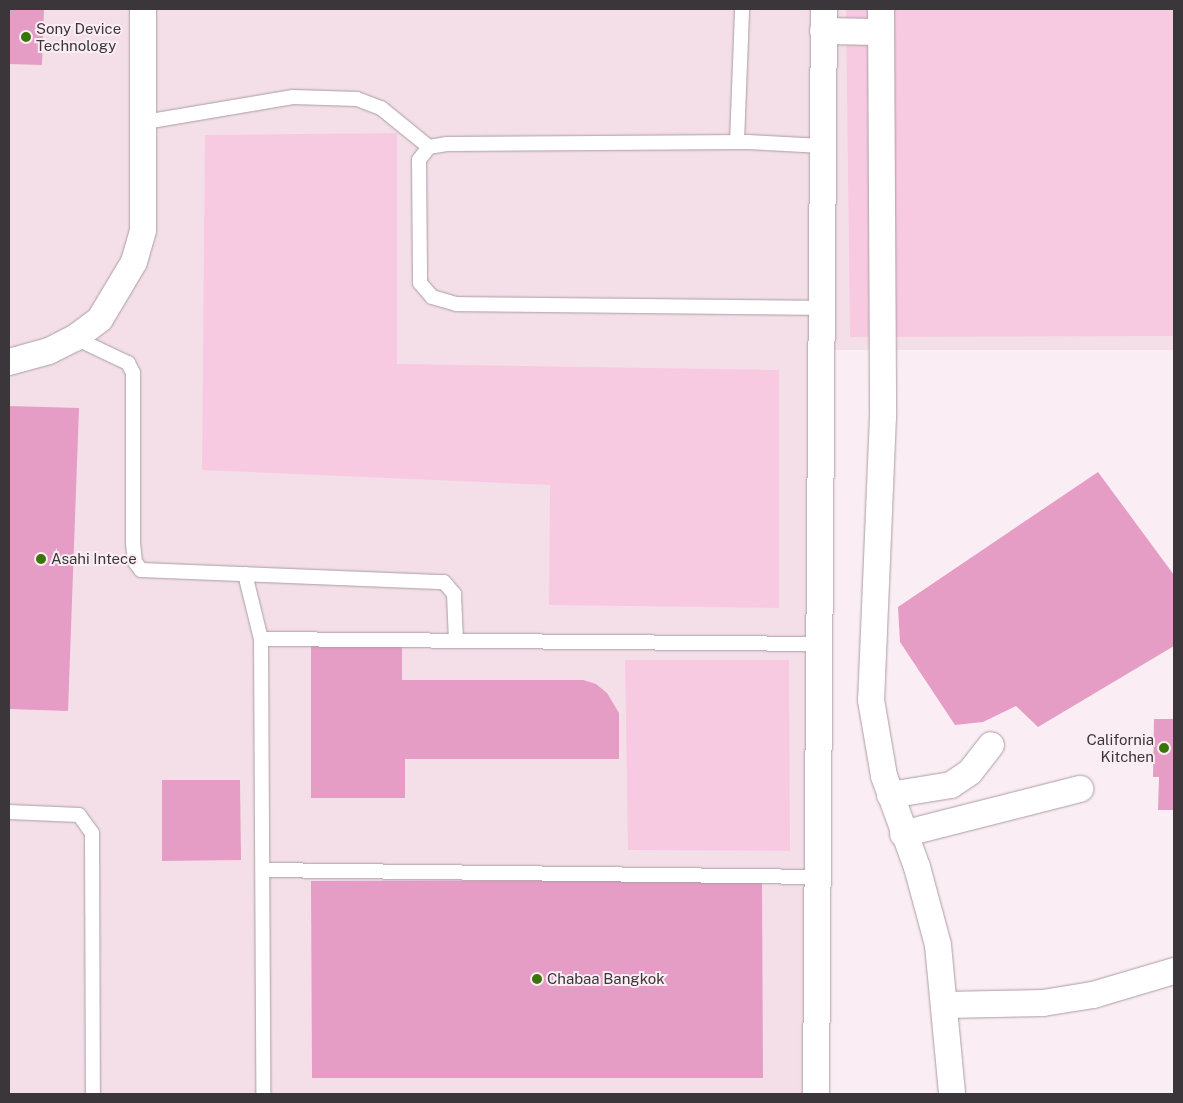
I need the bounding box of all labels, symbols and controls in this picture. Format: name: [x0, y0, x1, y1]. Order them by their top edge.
place label: Sony Device Technology: [36, 19, 121, 54]
marker: Sony Device Technology: [20, 31, 32, 43]
place label: Asahi Intece: [51, 550, 137, 568]
marker: Asahi Intece: [35, 553, 47, 565]
place label: California Kitchen: [1086, 730, 1154, 765]
marker: California Kitchen: [1158, 742, 1170, 754]
place label: Chabaa Bangkok: [547, 970, 665, 988]
marker: Chabaa Bangkok: [531, 973, 543, 985]

